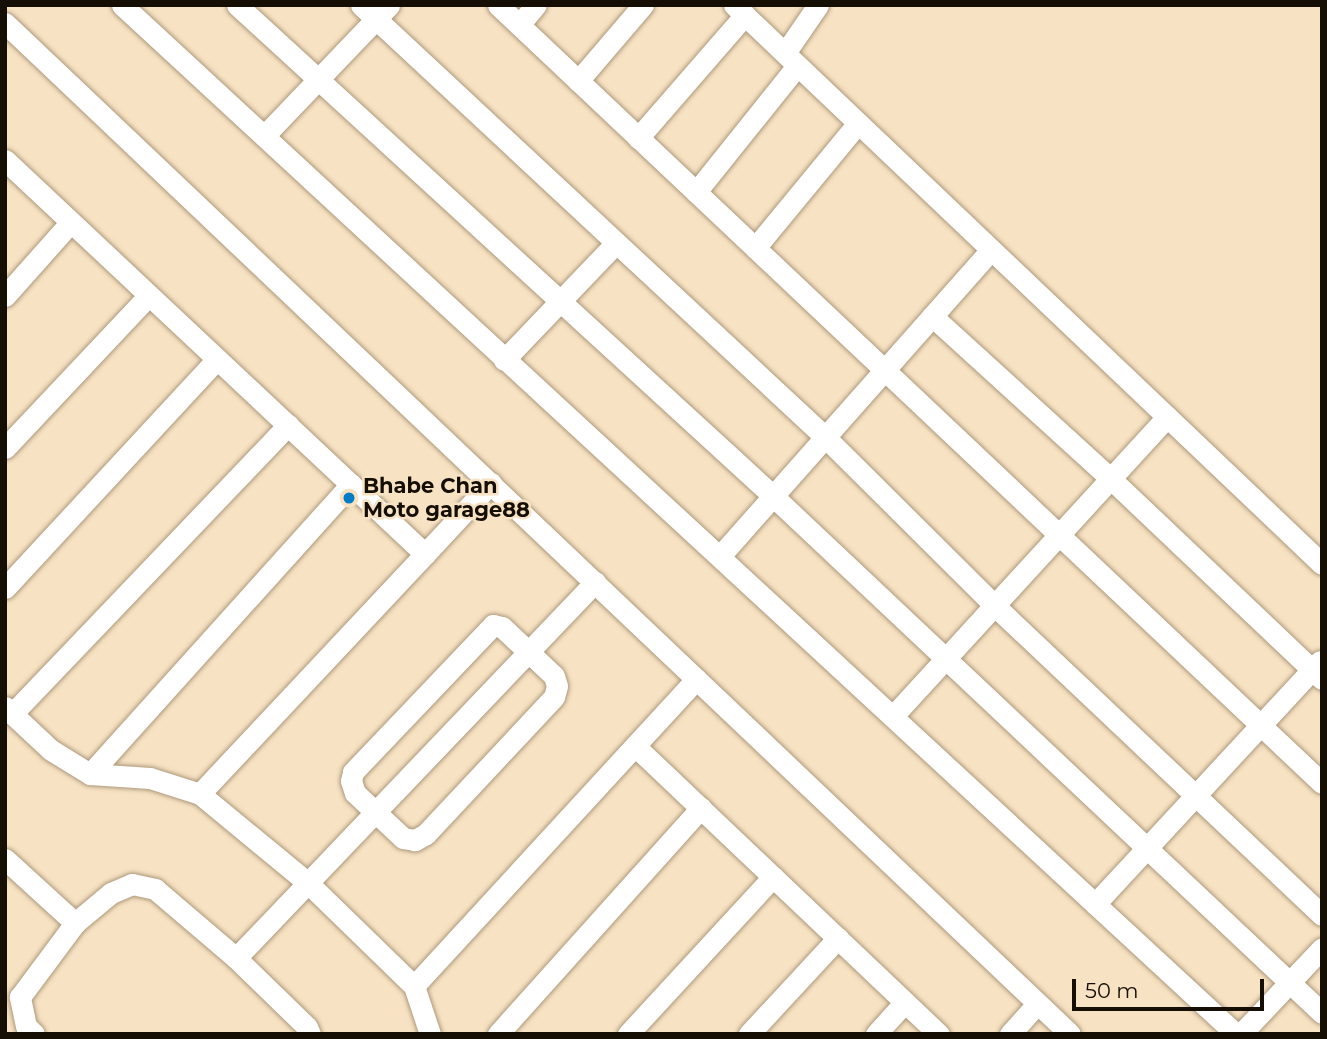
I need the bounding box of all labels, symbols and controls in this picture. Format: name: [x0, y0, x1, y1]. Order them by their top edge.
place label: Bhabe Chan Moto garage88: [363, 473, 530, 523]
marker: Bhabe Chan Moto garage88: [341, 490, 357, 506]
scale bar: [1075, 965, 1268, 1009]
text: 50 m: [1085, 978, 1139, 1003]

